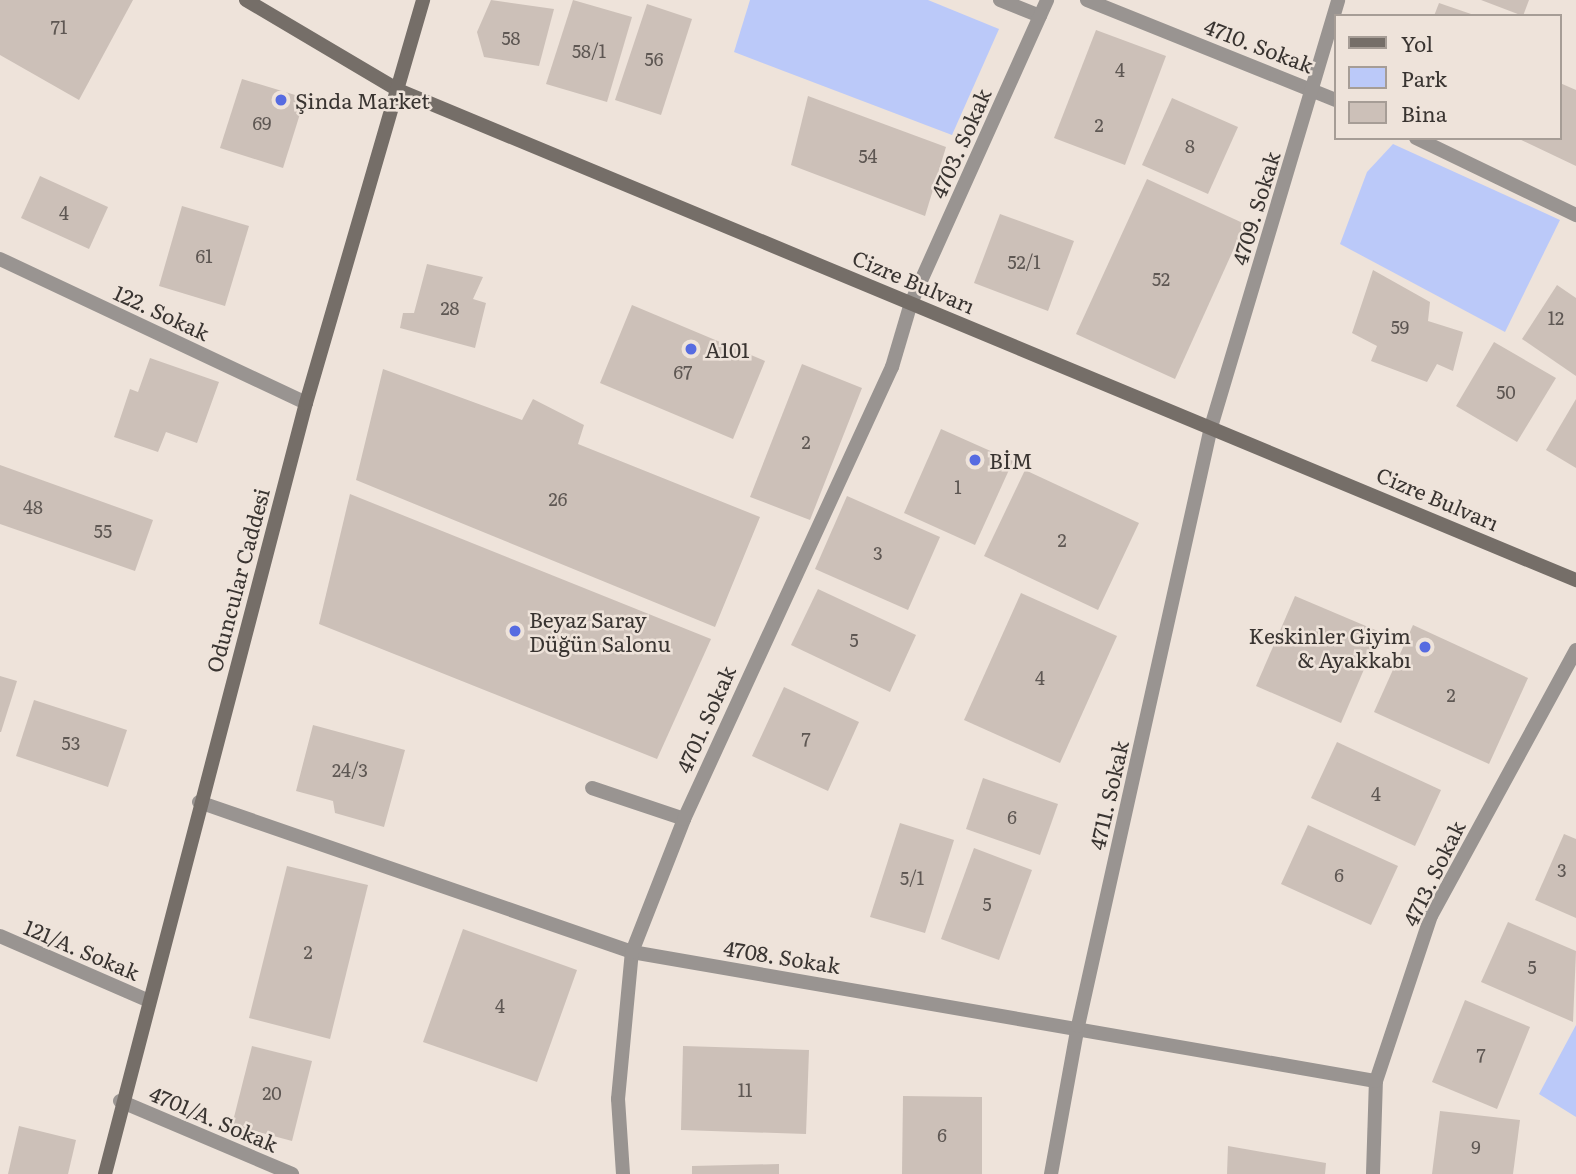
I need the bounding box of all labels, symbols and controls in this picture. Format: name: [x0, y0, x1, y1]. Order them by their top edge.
street label: 4710. Sokak: [1201, 13, 1317, 77]
legend: [1334, 14, 1562, 140]
house number: 71: [51, 16, 67, 38]
house number: 58: [501, 27, 521, 49]
text: Yol: [1401, 27, 1433, 58]
house number: 58/1: [572, 40, 606, 62]
house number: 56: [645, 48, 663, 70]
house number: 4: [1115, 59, 1125, 81]
text: Park: [1401, 62, 1447, 93]
street label: 4703. Sokak: [925, 84, 995, 202]
place label: Şinda Market: [295, 87, 430, 113]
marker: Şinda Market: [273, 92, 289, 108]
text: Bina: [1401, 97, 1447, 128]
house number: 69: [252, 112, 272, 134]
house number: 2: [1094, 114, 1104, 136]
house number: 8: [1185, 135, 1195, 157]
house number: 54: [858, 145, 878, 167]
street label: 4709. Sokak: [1226, 148, 1284, 268]
house number: 4: [59, 202, 69, 224]
street label: Cizre Bulvarı: [849, 244, 979, 318]
house number: 61: [196, 245, 212, 267]
house number: 52/1: [1007, 251, 1041, 273]
house number: 52: [1152, 268, 1170, 290]
street label: 122. Sokak: [110, 279, 214, 345]
house number: 28: [440, 297, 460, 319]
house number: 12: [1548, 307, 1564, 329]
house number: 59: [1391, 316, 1409, 338]
place label: A101: [705, 336, 750, 362]
marker: A101: [683, 341, 699, 357]
house number: 67: [674, 361, 692, 383]
house number: 50: [1496, 381, 1516, 403]
house number: 2: [801, 431, 811, 453]
place label: BİM: [989, 447, 1033, 473]
marker: BİM: [967, 452, 983, 468]
street label: Cizre Bulvarı: [1373, 461, 1503, 535]
house number: 1: [954, 476, 962, 498]
street label: Oduncular Caddesi: [200, 485, 274, 675]
house number: 26: [549, 488, 567, 510]
house number: 48: [23, 496, 43, 518]
house number: 55: [94, 520, 112, 542]
house number: 2: [1057, 529, 1067, 551]
house number: 3: [873, 542, 883, 564]
place label: Beyaz Saray Düğün Salonu: [529, 606, 671, 656]
place label: Keskinler Giyim & Ayakkabı: [1249, 622, 1411, 672]
marker: Beyaz Saray Düğün Salonu: [507, 623, 523, 639]
house number: 5: [849, 629, 859, 651]
marker: Keskinler Giyim & Ayakkabı: [1417, 639, 1433, 655]
street label: 4701. Sokak: [670, 661, 740, 777]
house number: 4: [1035, 667, 1045, 689]
house number: 2: [1446, 684, 1456, 706]
house number: 7: [801, 728, 811, 750]
house number: 53: [62, 732, 80, 754]
street label: 4711. Sokak: [1083, 738, 1133, 852]
house number: 24/3: [332, 759, 368, 781]
house number: 4: [1371, 783, 1381, 805]
house number: 6: [1007, 806, 1017, 828]
street label: 4713. Sokak: [1397, 816, 1469, 930]
house number: 3: [1557, 859, 1567, 881]
house number: 6: [1334, 864, 1344, 886]
house number: 5/1: [900, 867, 924, 889]
house number: 5: [982, 893, 992, 915]
street label: 121/A. Sokak: [21, 913, 143, 985]
street label: 4708. Sokak: [722, 934, 842, 978]
house number: 2: [303, 941, 313, 963]
house number: 5: [1527, 956, 1537, 978]
house number: 4: [495, 995, 505, 1017]
house number: 7: [1476, 1044, 1486, 1066]
house number: 11: [738, 1079, 752, 1101]
street label: 4701/A. Sokak: [146, 1080, 282, 1156]
house number: 20: [262, 1082, 282, 1104]
house number: 6: [937, 1124, 947, 1146]
house number: 9: [1471, 1136, 1481, 1158]

